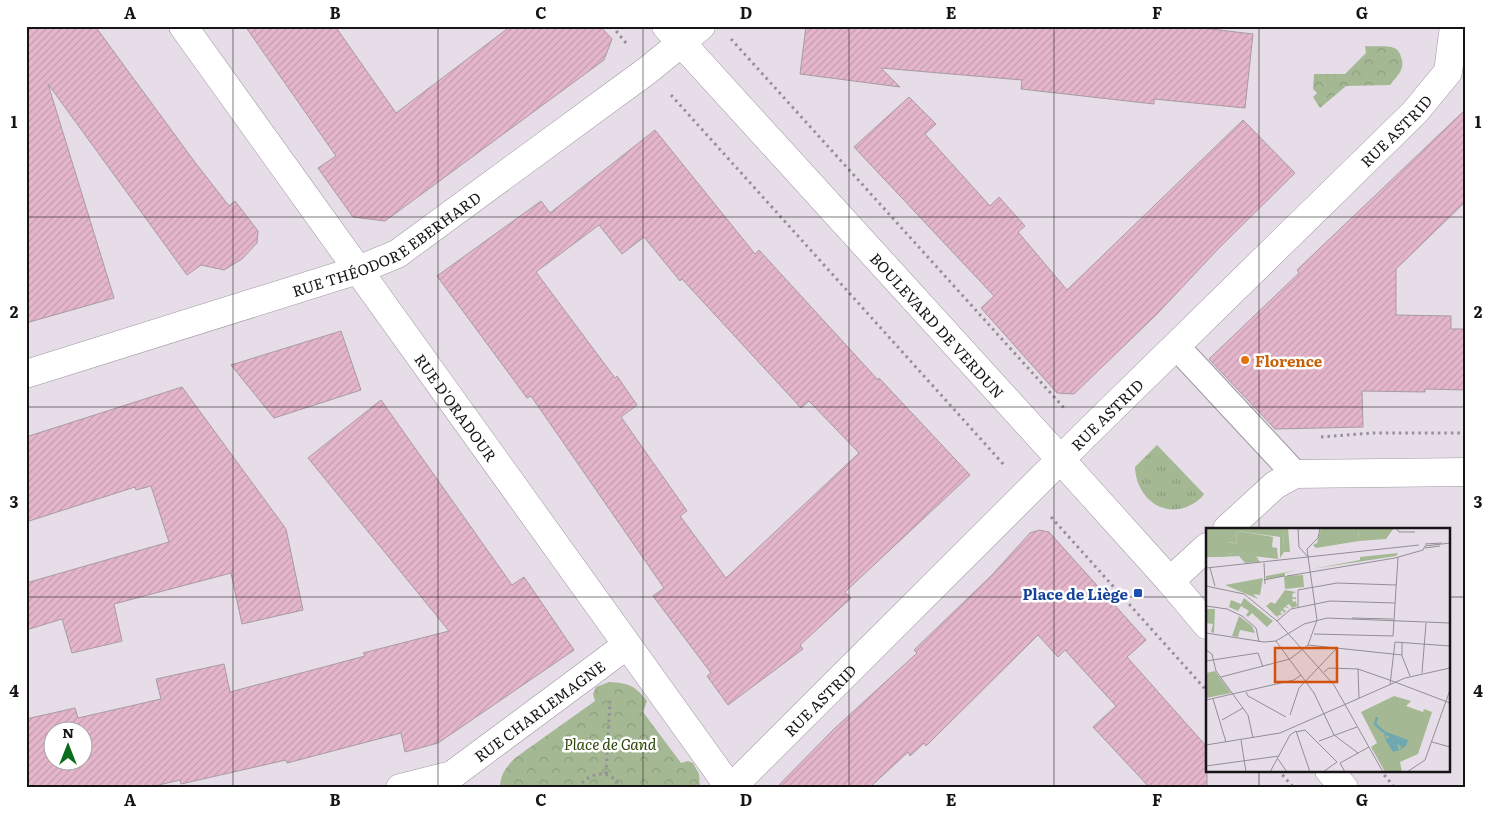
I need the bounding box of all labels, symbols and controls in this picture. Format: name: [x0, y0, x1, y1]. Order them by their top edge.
text: A: [124, 0, 136, 24]
text: B: [329, 0, 341, 24]
text: C: [535, 0, 547, 24]
text: D: [740, 0, 752, 24]
text: E: [946, 0, 957, 24]
text: F: [1152, 0, 1162, 24]
text: G: [1356, 0, 1368, 24]
street label: RUE ASTRID: [1354, 89, 1437, 172]
text: 1: [11, 109, 18, 133]
text: 1: [1475, 109, 1482, 133]
street label: RUE THÉODORE EBERHARD: [289, 185, 485, 302]
street label: BOULEVARD DE VERDUN: [866, 247, 1010, 403]
text: 2: [10, 299, 19, 323]
text: 2: [1474, 299, 1483, 323]
street label: RUE D'ORADOUR: [410, 348, 503, 466]
place label: Florence: [1255, 349, 1323, 372]
marker: Florence: [1239, 354, 1251, 366]
street label: RUE ASTRID: [1065, 373, 1148, 455]
text: 3: [10, 489, 19, 513]
text: 3: [1474, 489, 1483, 513]
inset map: [1206, 528, 1450, 772]
place label: Place de Liège: [1022, 582, 1128, 605]
marker: Place de Liège: [1132, 587, 1144, 599]
street label: RUE CHARLEMAGNE: [469, 654, 609, 767]
street label: RUE ASTRID: [778, 658, 861, 741]
text: 4: [9, 678, 19, 702]
text: 4: [1473, 678, 1483, 702]
north arrow: [42, 722, 92, 772]
text: N: [62, 722, 74, 742]
park label: Place de Gand: [564, 732, 657, 755]
text: A: [124, 787, 136, 811]
text: B: [329, 787, 341, 811]
text: C: [535, 787, 547, 811]
text: D: [740, 787, 752, 811]
text: E: [946, 787, 957, 811]
text: F: [1152, 787, 1162, 811]
text: G: [1356, 787, 1368, 811]

